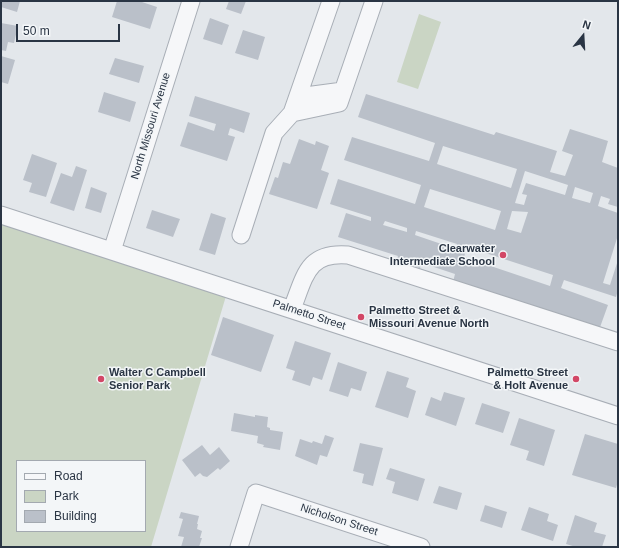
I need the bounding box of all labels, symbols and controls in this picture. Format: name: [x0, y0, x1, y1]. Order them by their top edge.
scale bar: [18, 16, 122, 42]
north arrow: [563, 16, 603, 56]
text: N: [581, 18, 592, 32]
text: 50 m: [23, 24, 50, 38]
street label: North Missouri Avenue: [128, 71, 174, 181]
place label: Clearwater Intermediate School: [390, 242, 495, 268]
marker: Clearwater Intermediate School: [498, 250, 508, 260]
street label: Palmetto Street: [271, 297, 347, 333]
place label: Palmetto Street & Missouri Avenue North: [369, 304, 489, 330]
marker: Palmetto Street & Missouri Avenue North: [356, 312, 366, 322]
place label: Walter C Campbell Senior Park: [109, 366, 206, 392]
place label: Palmetto Street & Holt Avenue: [487, 366, 568, 392]
marker: Walter C Campbell Senior Park: [96, 374, 106, 384]
marker: Palmetto Street & Holt Avenue: [571, 374, 581, 384]
legend: [16, 460, 146, 532]
text: Road: [54, 469, 83, 483]
text: Park: [54, 489, 79, 503]
street label: Nicholson Street: [299, 501, 379, 539]
text: Building: [54, 509, 97, 523]

